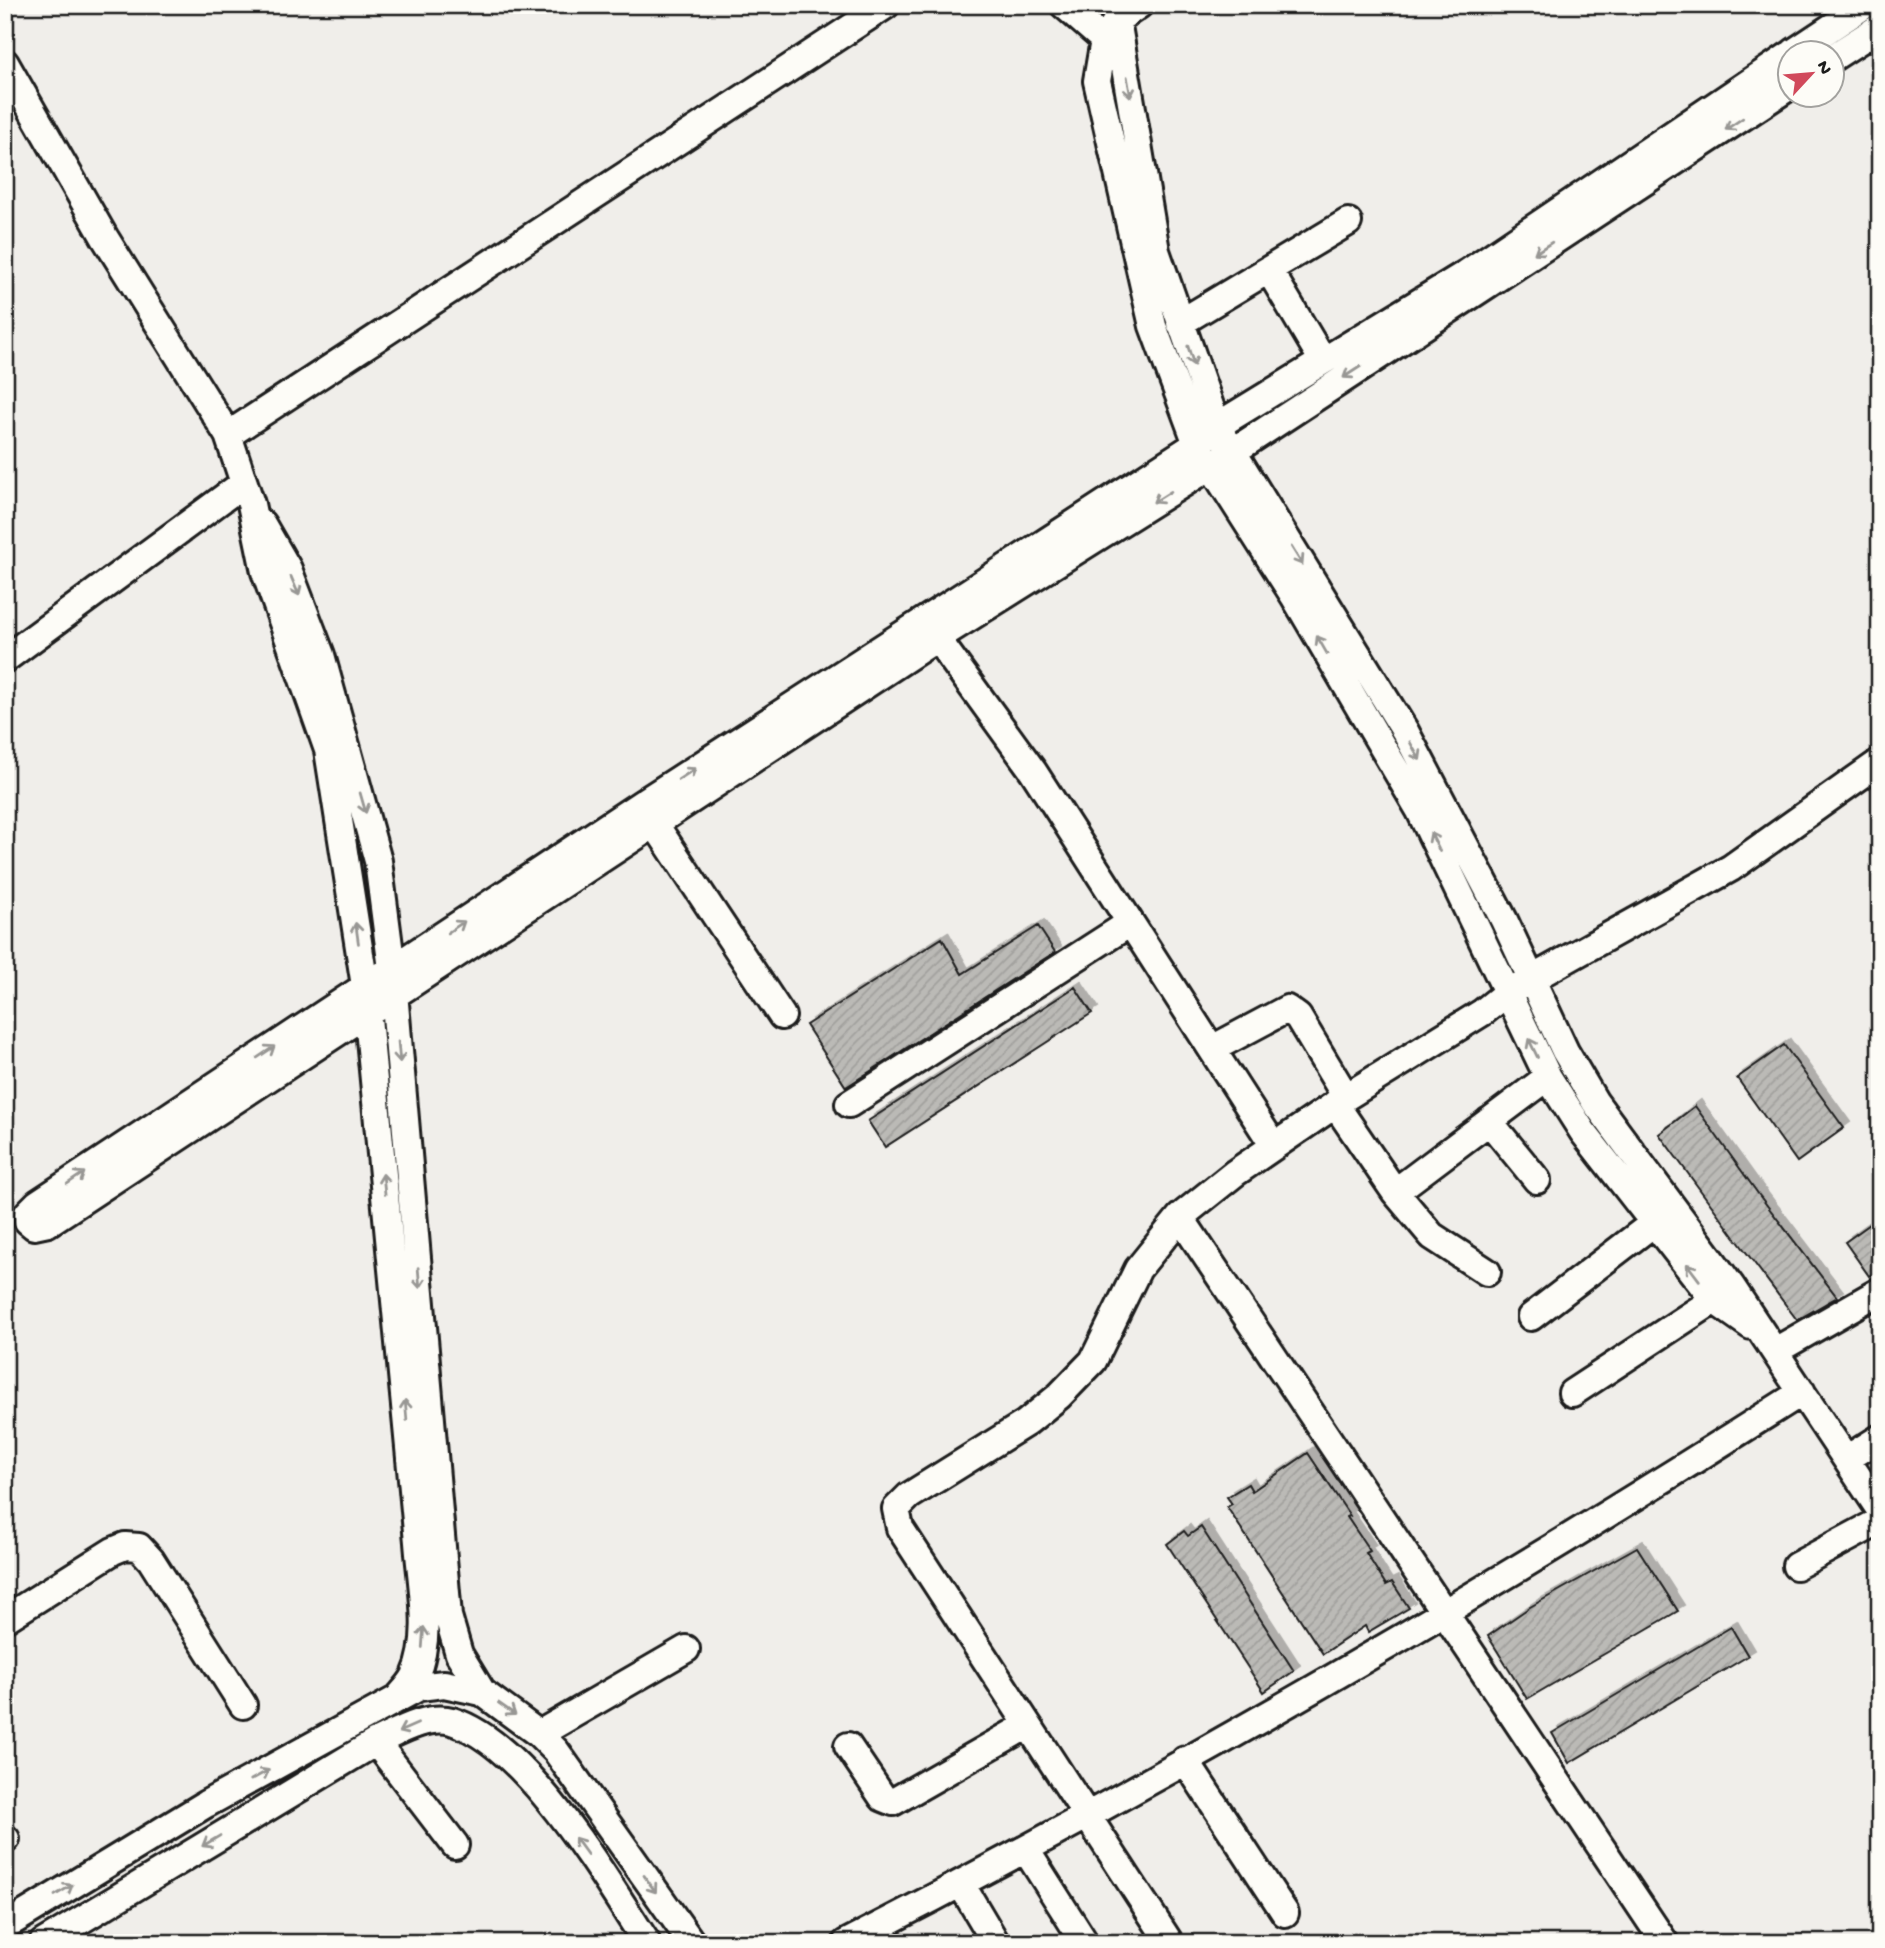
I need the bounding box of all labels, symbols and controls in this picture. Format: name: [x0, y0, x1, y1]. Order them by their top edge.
north arrow: [1776, 38, 1846, 108]
text: N: [1810, 57, 1836, 79]
one-way arrow: [1123, 75, 1136, 98]
one-way arrow: [1724, 117, 1744, 131]
one-way arrow: [1534, 241, 1553, 255]
one-way arrow: [1185, 345, 1198, 367]
one-way arrow: [1343, 365, 1363, 379]
one-way arrow: [1153, 490, 1173, 504]
one-way arrow: [1290, 546, 1305, 565]
one-way arrow: [290, 574, 303, 596]
one-way arrow: [1315, 635, 1329, 655]
one-way arrow: [1408, 740, 1422, 760]
one-way arrow: [676, 767, 696, 781]
one-way arrow: [357, 791, 370, 814]
one-way arrow: [1428, 832, 1442, 853]
one-way arrow: [446, 919, 465, 934]
one-way arrow: [350, 922, 363, 945]
one-way arrow: [1526, 1038, 1539, 1059]
one-way arrow: [393, 1040, 406, 1062]
one-way arrow: [256, 1044, 275, 1059]
one-way arrow: [66, 1170, 86, 1184]
one-way arrow: [378, 1173, 391, 1195]
one-way arrow: [1685, 1264, 1700, 1282]
one-way arrow: [413, 1266, 426, 1289]
one-way arrow: [399, 1399, 412, 1422]
one-way arrow: [417, 1626, 430, 1648]
one-way arrow: [497, 1702, 516, 1716]
one-way arrow: [398, 1722, 419, 1735]
one-way arrow: [249, 1768, 269, 1782]
one-way arrow: [202, 1834, 222, 1848]
one-way arrow: [573, 1837, 588, 1856]
one-way arrow: [643, 1874, 657, 1893]
one-way arrow: [53, 1883, 73, 1897]

